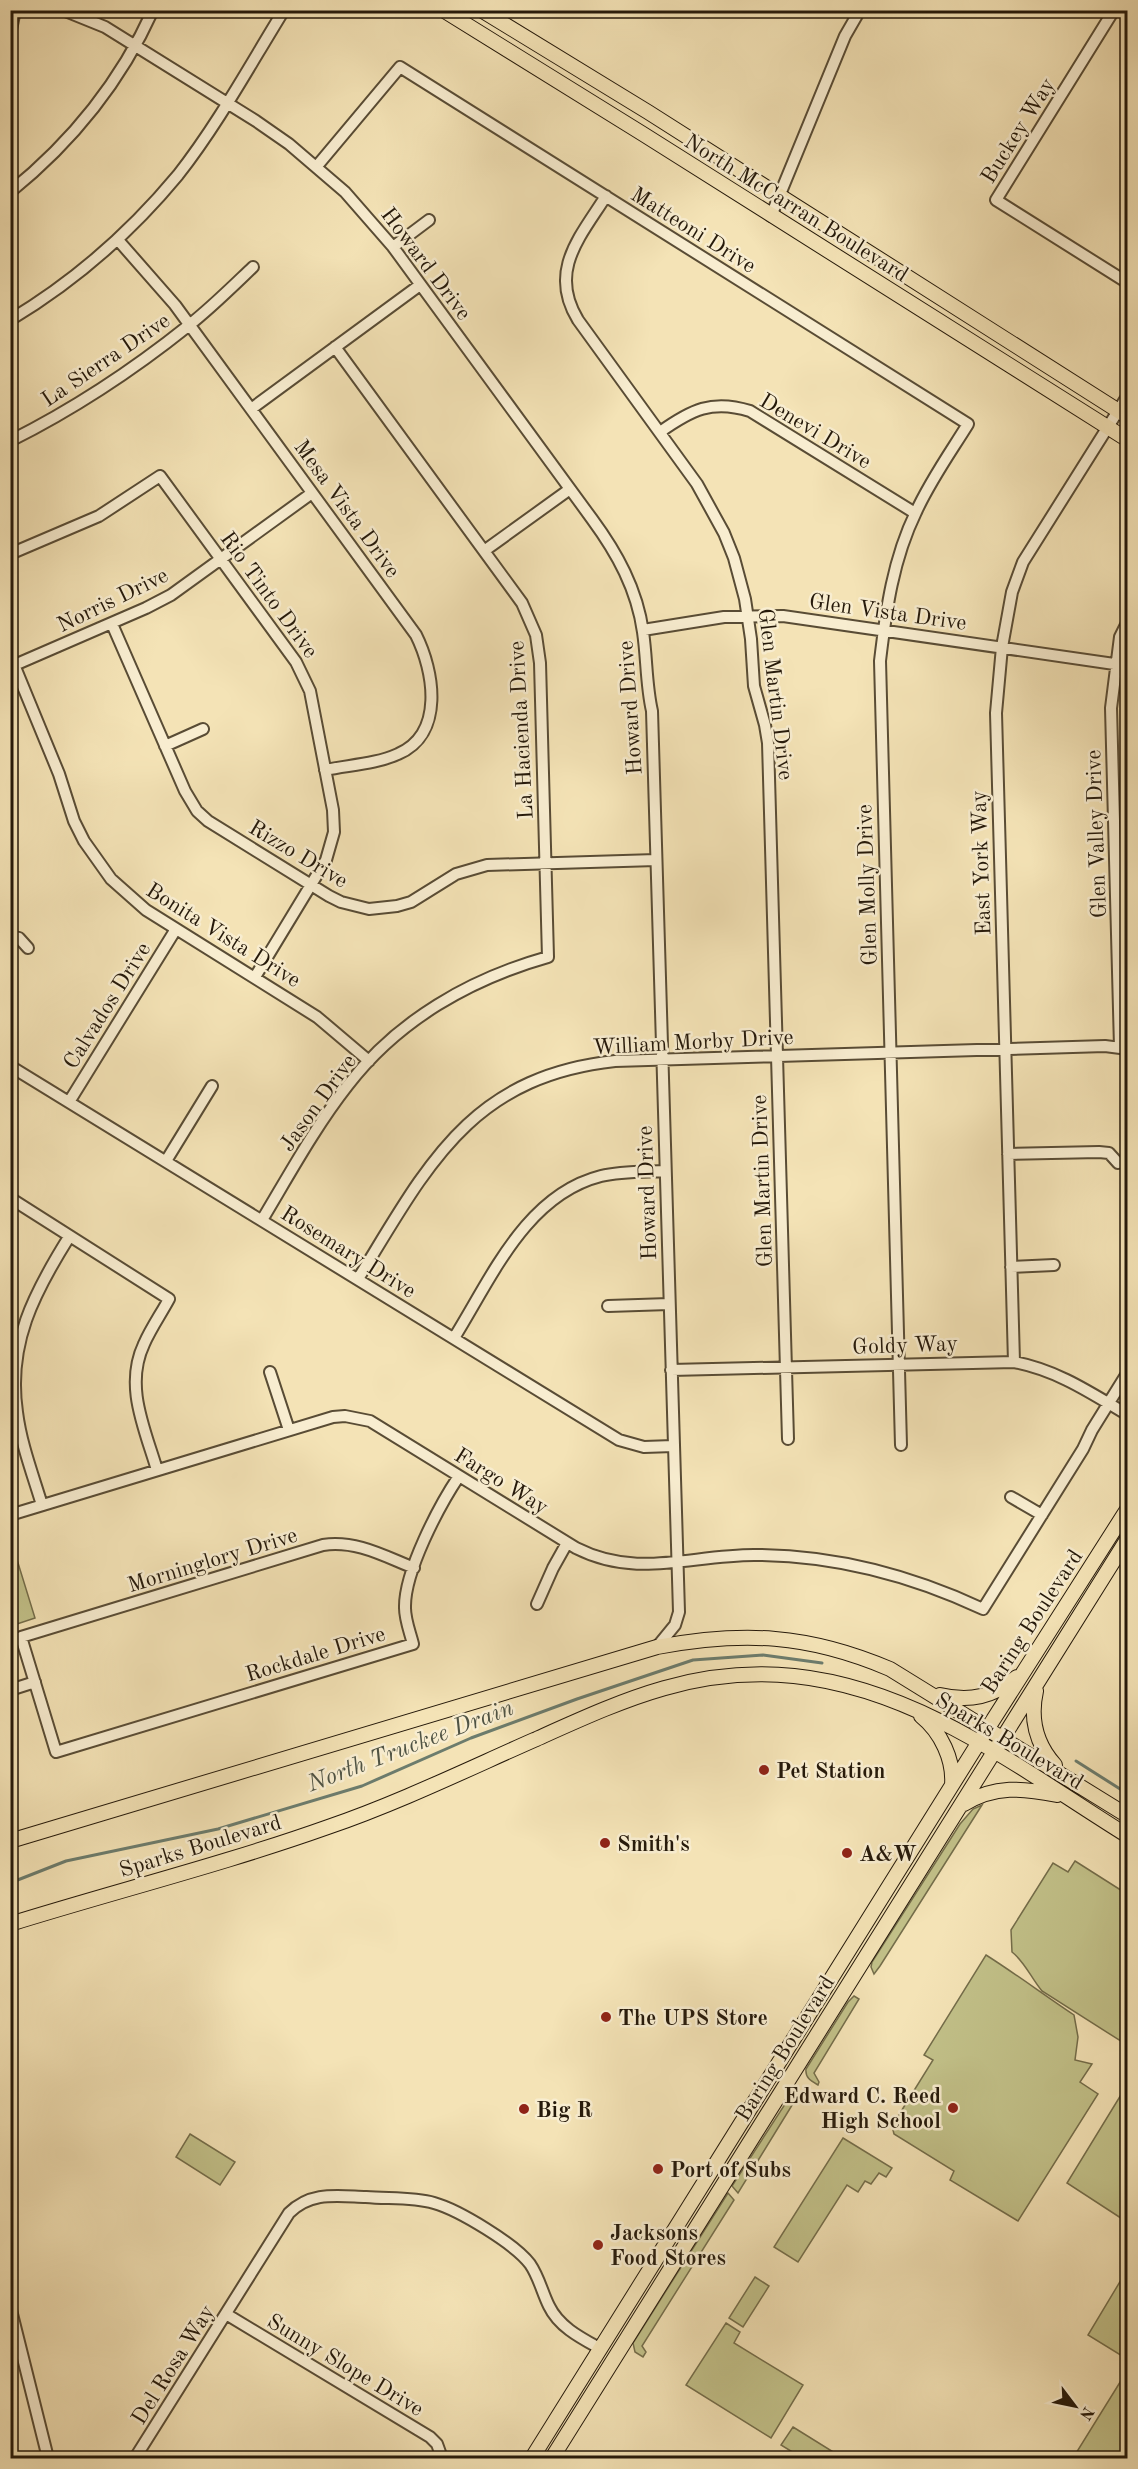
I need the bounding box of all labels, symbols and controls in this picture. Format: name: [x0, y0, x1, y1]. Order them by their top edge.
street label: Buckey Way: [978, 74, 1060, 188]
street label: North McCarran Boulevard: [680, 131, 912, 287]
street label: Matteoni Drive: [627, 184, 759, 278]
street label: Howard Drive: [376, 204, 475, 325]
street label: La Sierra Drive: [38, 310, 174, 412]
street label: Denevi Drive: [755, 390, 875, 474]
street label: Mesa Vista Drive: [289, 436, 404, 582]
street label: Rio Tinto Drive: [215, 528, 321, 662]
street label: Norris Drive: [54, 565, 172, 637]
street label: Glen Vista Drive: [807, 591, 968, 635]
street label: Glen Martin Drive: [754, 607, 796, 781]
street label: La Hacienda Drive: [506, 640, 538, 820]
street label: Howard Drive: [615, 640, 647, 776]
street label: Glen Valley Drive: [1083, 749, 1111, 919]
street label: East York Way: [968, 790, 996, 936]
street label: Glen Molly Drive: [854, 804, 882, 966]
street label: Rizzo Drive: [245, 817, 351, 893]
street label: Bonita Vista Drive: [142, 879, 304, 992]
street label: Calvados Drive: [60, 939, 155, 1073]
street label: William Morby Drive: [592, 1027, 794, 1059]
street label: Jason Drive: [276, 1051, 361, 1156]
street label: Glen Martin Drive: [749, 1094, 777, 1268]
street label: Howard Drive: [635, 1125, 661, 1261]
street label: Rosemary Drive: [277, 1202, 419, 1303]
street label: Goldy Way: [852, 1333, 959, 1359]
street label: Fargo Way: [450, 1444, 552, 1519]
street label: Morninglory Drive: [125, 1525, 300, 1597]
street label: Baring Boulevard: [978, 1546, 1087, 1698]
street label: Rockdale Drive: [243, 1623, 388, 1687]
street label: Sparks Boulevard: [931, 1689, 1087, 1794]
water label: North Truckee Drain: [303, 1696, 517, 1798]
place label: Pet Station: [776, 1761, 886, 1783]
marker: Pet Station: [757, 1763, 771, 1777]
street label: Sparks Boulevard: [117, 1812, 284, 1882]
place label: Smith's: [617, 1834, 690, 1856]
marker: Smith's: [598, 1836, 612, 1850]
place label: A&W: [859, 1844, 917, 1866]
marker: A&W: [840, 1846, 854, 1860]
street label: Baring Boulevard: [732, 1972, 839, 2126]
place label: The UPS Store: [618, 2008, 768, 2030]
marker: The UPS Store: [599, 2010, 613, 2024]
place label: Edward C. Reed High School: [784, 2086, 941, 2133]
place label: Big R: [536, 2100, 593, 2122]
marker: Edward C. Reed High School: [946, 2101, 960, 2115]
marker: Big R: [517, 2102, 531, 2116]
place label: Port of Subs: [670, 2160, 791, 2182]
marker: Port of Subs: [651, 2162, 665, 2176]
place label: Jacksons Food Stores: [610, 2223, 726, 2270]
marker: Jacksons Food Stores: [591, 2238, 605, 2252]
street label: Del Rosa Way: [128, 2301, 219, 2429]
street label: Sunny Slope Drive: [263, 2310, 427, 2421]
north arrow: [1045, 2376, 1105, 2436]
text: N: [1076, 2403, 1096, 2423]

